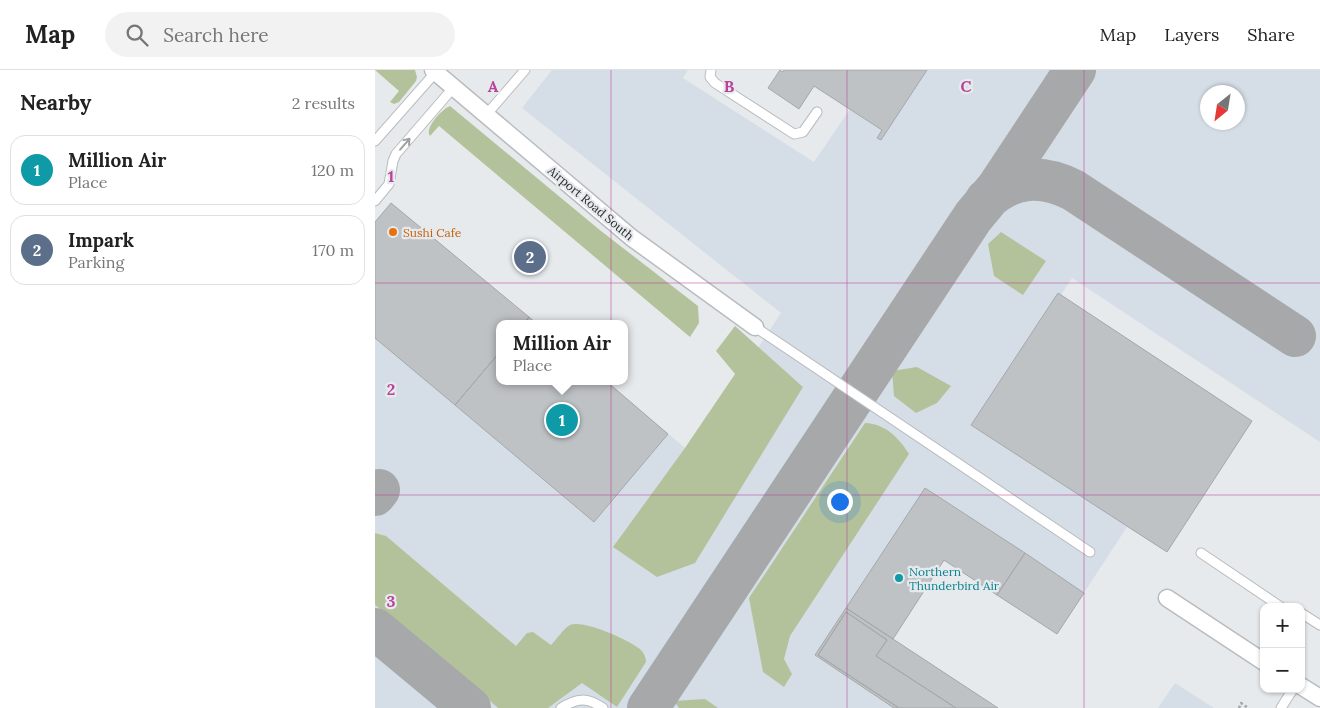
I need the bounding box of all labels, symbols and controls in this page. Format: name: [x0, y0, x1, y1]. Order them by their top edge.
search box: [105, 12, 455, 57]
text: Map: [25, 19, 75, 50]
icon: search: [123, 21, 151, 49]
text: Search here: [163, 23, 269, 47]
text: Map: [1100, 23, 1136, 46]
text: Layers: [1164, 23, 1219, 46]
text: Share: [1247, 23, 1295, 46]
text: A: [488, 76, 499, 96]
text: B: [724, 76, 735, 96]
text: C: [960, 76, 972, 96]
north arrow: [1200, 85, 1245, 130]
text: Nearby: [20, 89, 91, 116]
text: 2 results: [292, 93, 355, 113]
one-way arrow: [399, 137, 410, 150]
text: Million Air: [68, 148, 166, 172]
text: 1: [34, 160, 40, 180]
text: 120 m: [311, 160, 354, 180]
street label: Airport Road South: [544, 162, 637, 243]
text: 1: [388, 166, 394, 186]
text: Place: [68, 172, 107, 192]
place label: Sushi Cafe: [403, 225, 462, 240]
marker: Sushi Cafe: [387, 226, 399, 238]
text: Impark: [68, 228, 134, 252]
pin: 2: [514, 238, 546, 276]
text: 2: [33, 240, 41, 260]
text: 170 m: [312, 240, 354, 260]
text: Parking: [68, 252, 124, 272]
popup: [496, 320, 628, 385]
text: Million Air: [513, 331, 611, 355]
text: Place: [513, 355, 552, 375]
text: 2: [387, 379, 395, 399]
pin: 1: [546, 401, 578, 439]
your location: [827, 489, 853, 515]
place label: Northern Thunderbird Air: [909, 564, 1000, 593]
marker: Northern Thunderbird Air: [893, 572, 905, 584]
text: 3: [387, 591, 396, 611]
map controls: [1260, 603, 1305, 693]
button: +: [1260, 603, 1305, 648]
button: −: [1260, 648, 1305, 693]

